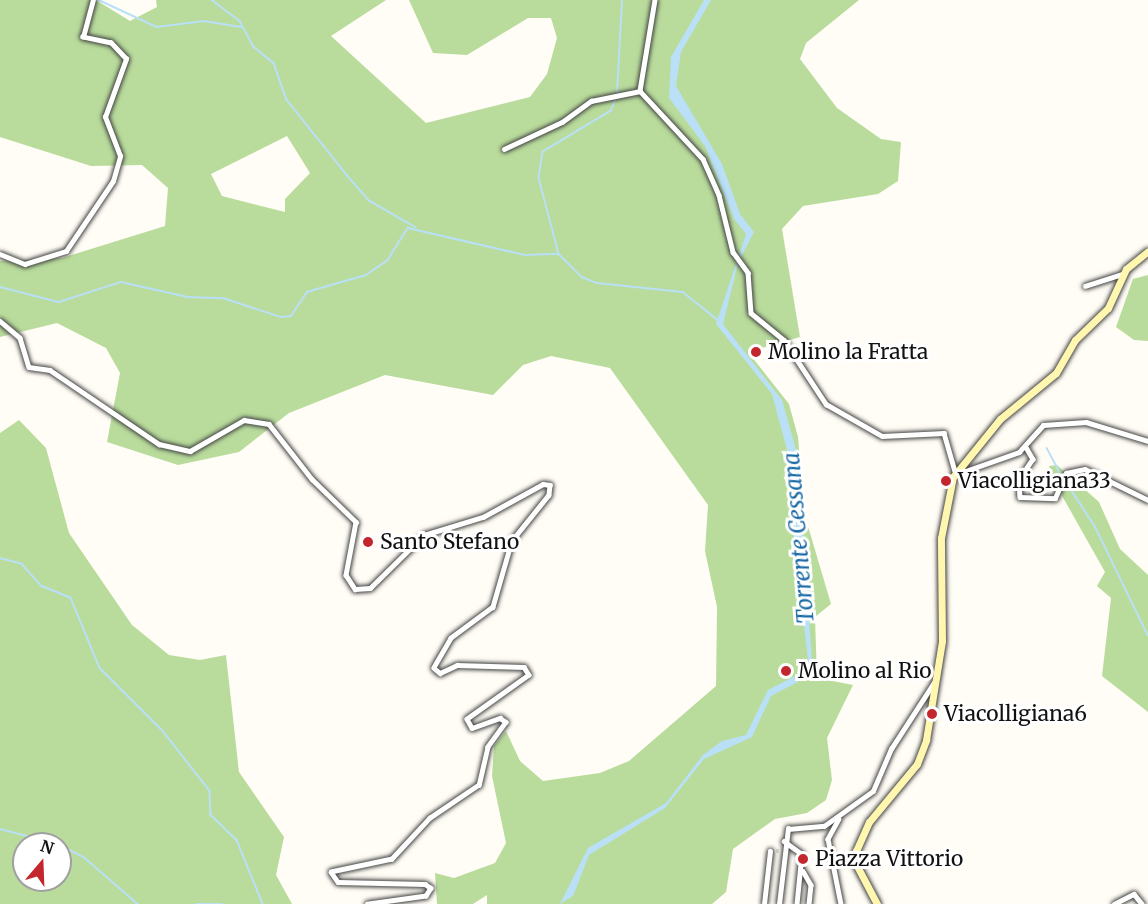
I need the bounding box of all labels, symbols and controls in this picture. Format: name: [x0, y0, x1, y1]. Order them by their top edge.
place label: Molino la Fratta: [768, 339, 928, 365]
marker: Molino la Fratta: [749, 345, 763, 359]
water label: Torrente Cessana: [778, 451, 820, 625]
place label: Viacolligiana33: [958, 468, 1111, 494]
marker: Viacolligiana33: [939, 474, 953, 488]
place label: Santo Stefano: [380, 529, 519, 555]
marker: Santo Stefano: [361, 535, 375, 549]
place label: Molino al Rio: [798, 658, 932, 684]
marker: Molino al Rio: [779, 664, 793, 678]
place label: Viacolligiana6: [944, 701, 1087, 727]
marker: Viacolligiana6: [925, 707, 939, 721]
north arrow: [12, 832, 72, 892]
text: N: [38, 835, 56, 858]
place label: Piazza Vittorio: [815, 846, 963, 872]
marker: Piazza Vittorio: [796, 852, 810, 866]

